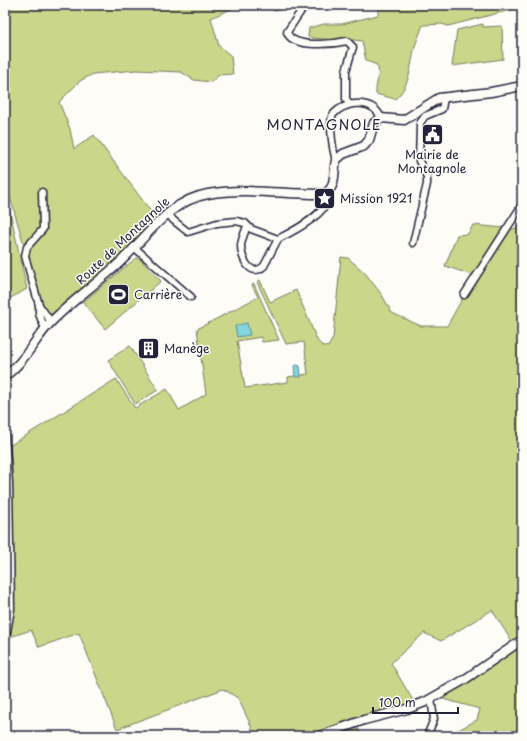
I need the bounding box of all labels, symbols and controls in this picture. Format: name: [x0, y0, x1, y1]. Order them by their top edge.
district label: MONTAGNOLE: [266, 114, 382, 135]
public building icon: Mairie de Montagnole: [419, 121, 445, 147]
place label: Mairie de Montagnole: [398, 145, 467, 177]
place icon: Mission 1921: [312, 186, 338, 212]
place label: Mission 1921: [340, 189, 412, 207]
street label: Route de Montagnole: [72, 192, 173, 288]
sports icon: Carrière: [105, 282, 131, 308]
place label: Carrière: [134, 285, 183, 303]
building icon: Manège: [135, 336, 161, 362]
place label: Manège: [164, 339, 210, 357]
scale bar: [373, 689, 458, 715]
text: 100 m: [379, 693, 416, 711]

